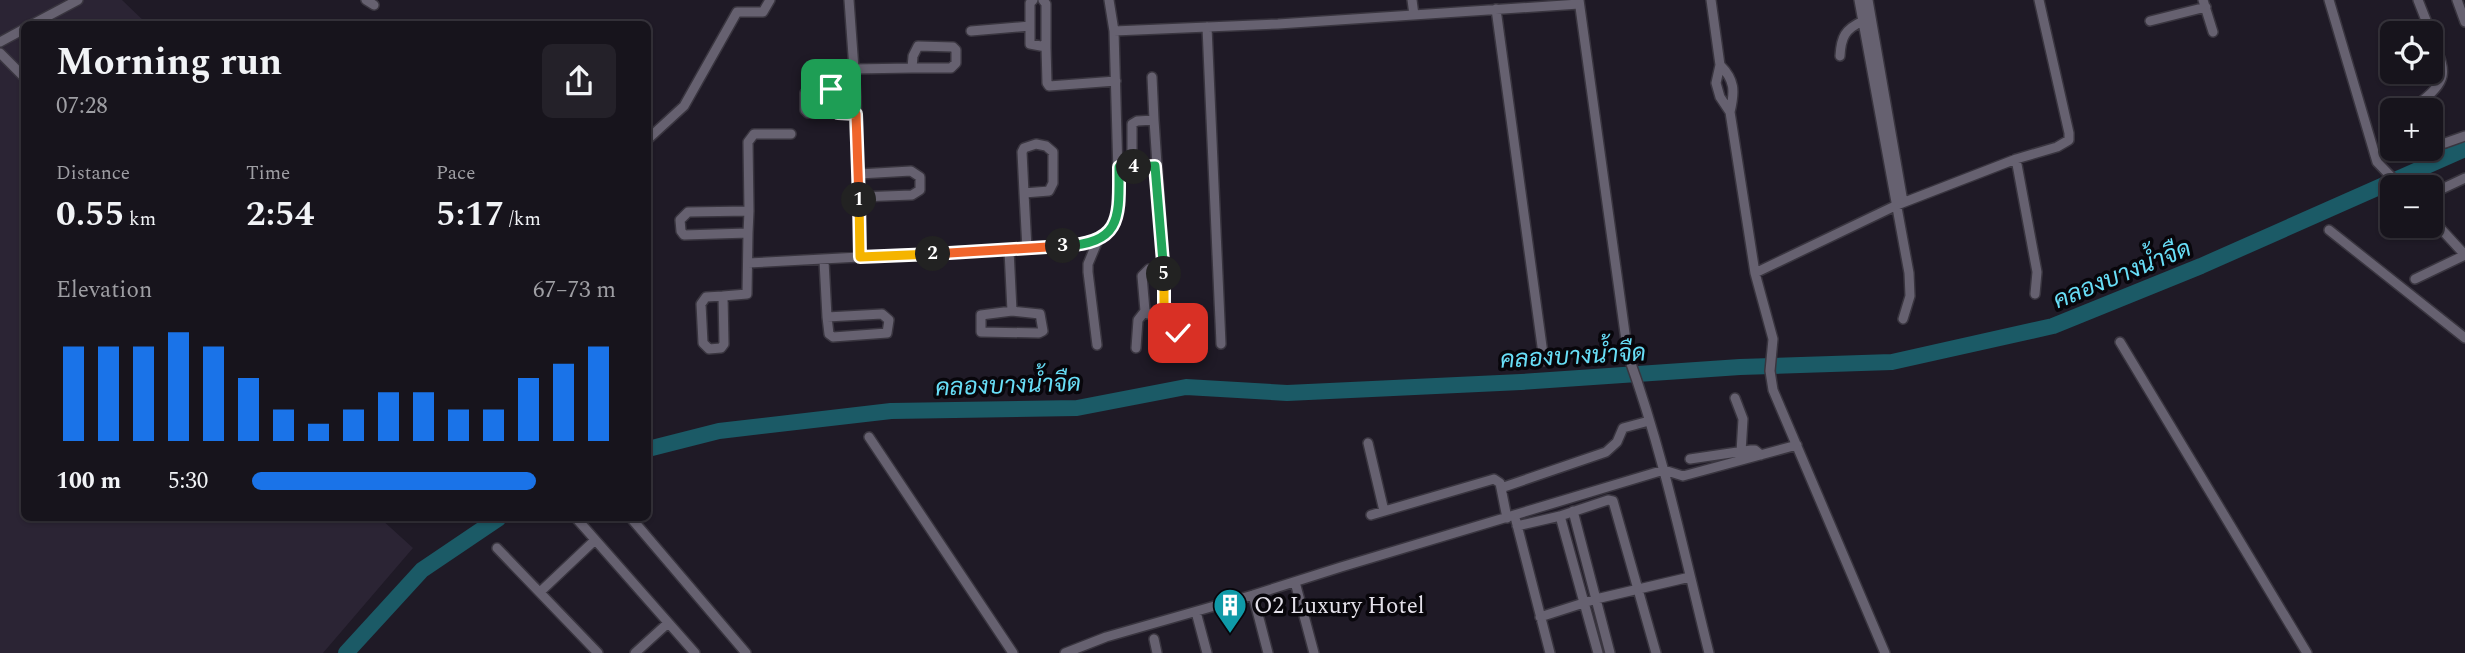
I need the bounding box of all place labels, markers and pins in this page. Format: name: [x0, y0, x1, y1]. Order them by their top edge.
pin: [801, 59, 861, 119]
pin: 4: [1116, 150, 1152, 184]
pin: 1: [842, 182, 876, 218]
pin: 3: [1046, 229, 1080, 264]
pin: 2: [916, 236, 950, 272]
pin: 5: [1146, 256, 1182, 292]
pin: [1148, 303, 1208, 363]
building icon: O2 Luxury Hotel: [1211, 586, 1249, 635]
place label: O2 Luxury Hotel: [1254, 589, 1425, 624]

